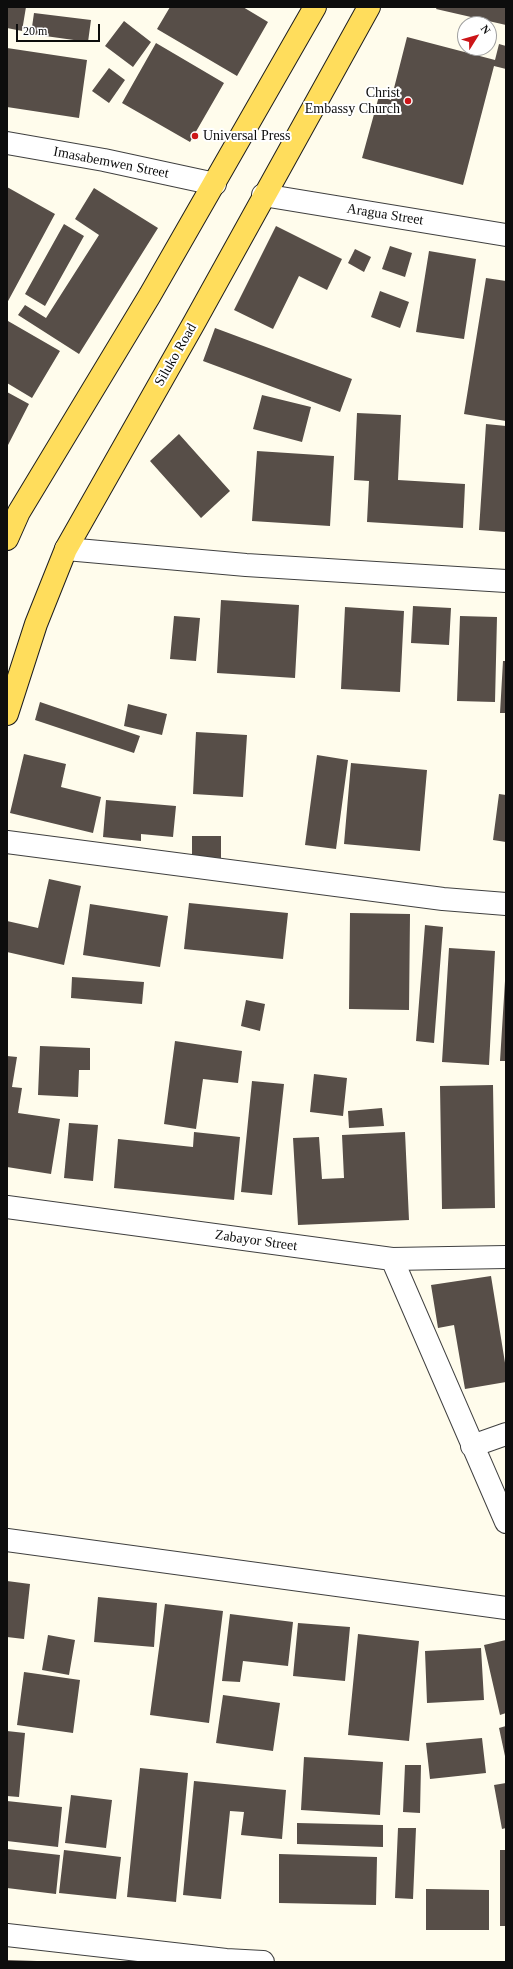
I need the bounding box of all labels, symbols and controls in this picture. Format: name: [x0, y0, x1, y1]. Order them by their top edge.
scale bar: [18, 16, 102, 42]
north arrow: [457, 16, 497, 56]
text: N: [479, 23, 493, 36]
text: 20 m: [23, 24, 47, 38]
place label: Christ Embassy Church: [305, 85, 400, 118]
marker: Christ Embassy Church: [403, 96, 413, 106]
place label: Universal Press: [203, 128, 290, 144]
marker: Universal Press: [190, 131, 200, 141]
street label: Imasabemwen Street: [52, 144, 170, 182]
street label: Aragua Street: [345, 201, 425, 229]
street label: Siluko Road: [151, 321, 201, 389]
street label: Zabayor Street: [214, 1227, 298, 1255]

